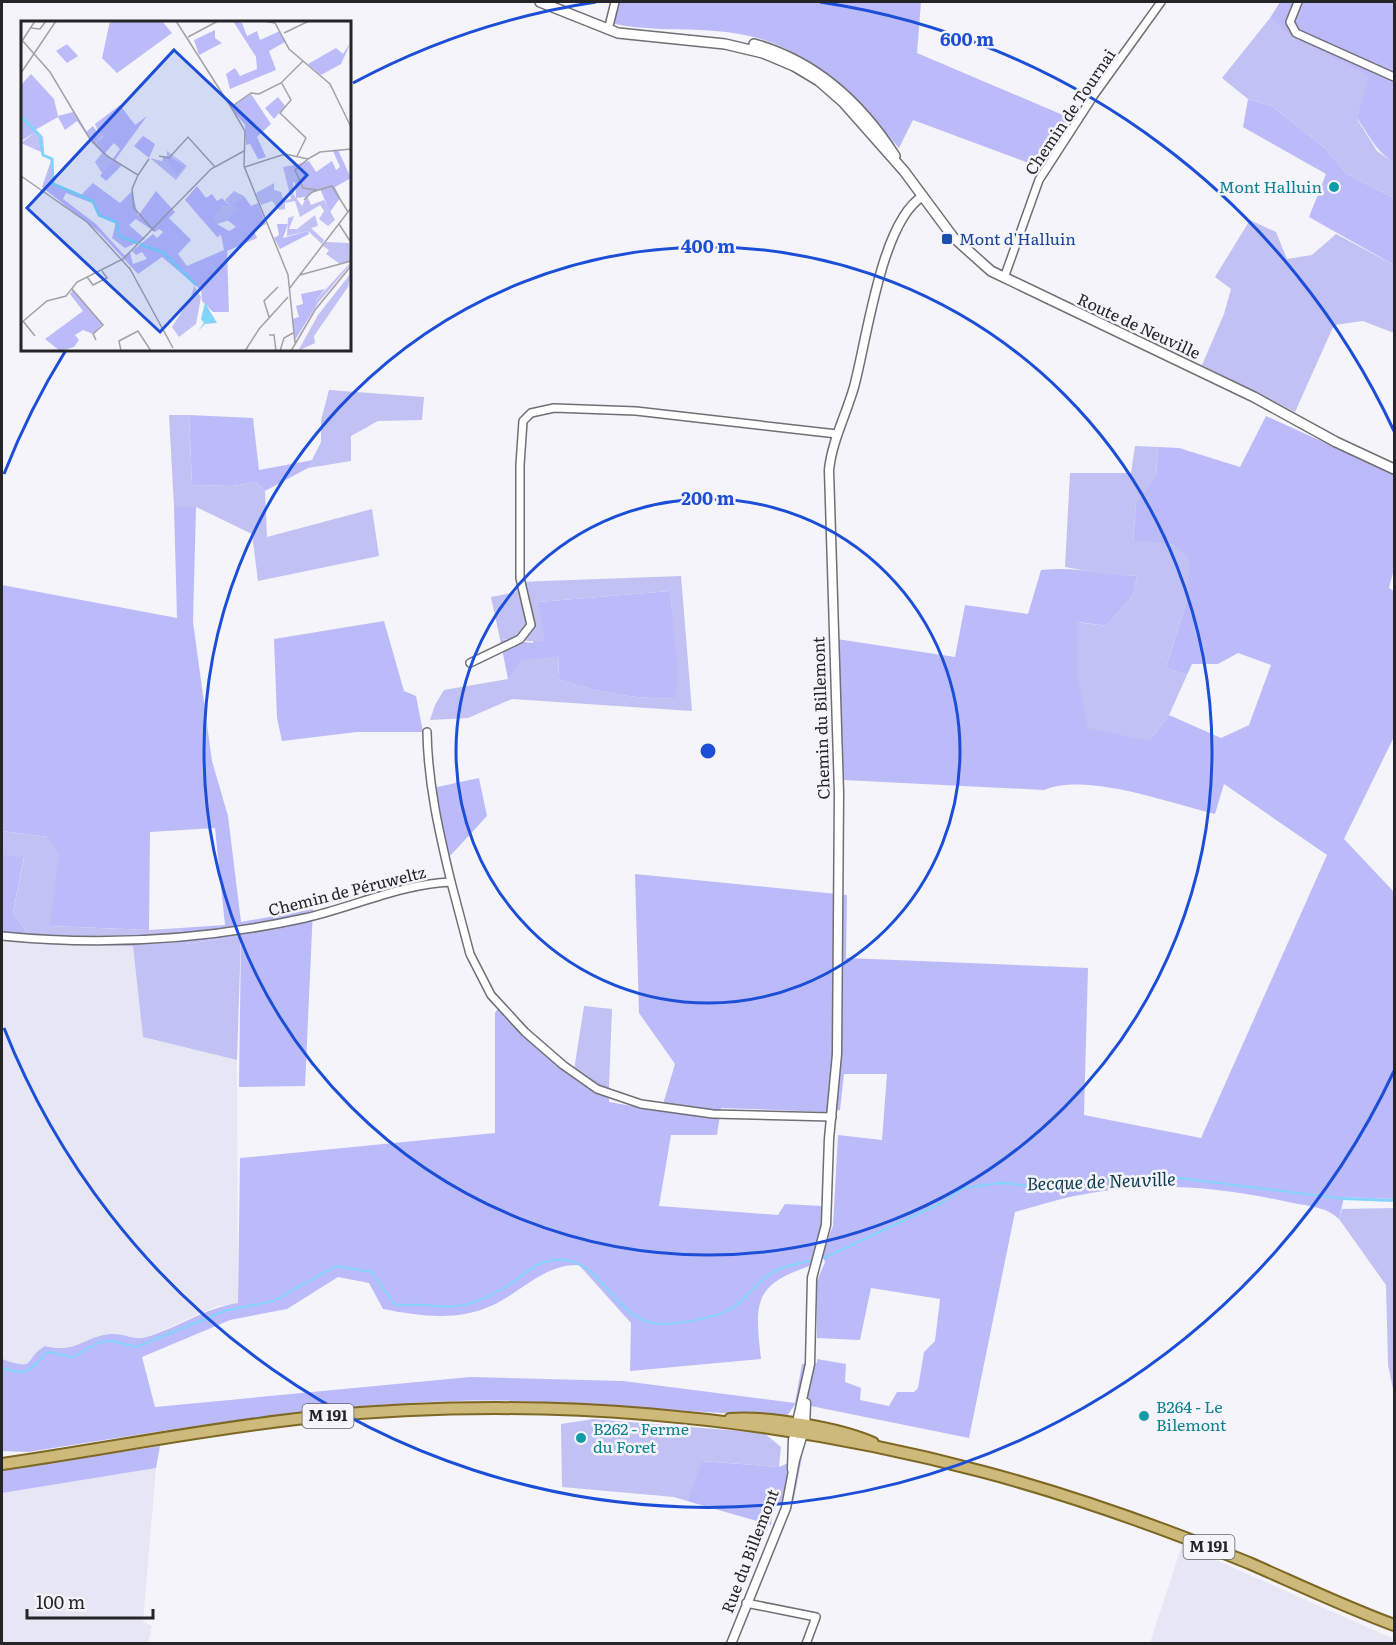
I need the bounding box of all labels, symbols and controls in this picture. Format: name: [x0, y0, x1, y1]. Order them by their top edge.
inset map: [21, 21, 351, 351]
text: 600 m: [940, 25, 994, 52]
street label: Chemin de Tournai: [1018, 44, 1120, 179]
place label: Mont Halluin: [1219, 174, 1322, 198]
marker: Mont Halluin: [1327, 180, 1341, 194]
place label: Mont d'Halluin: [959, 226, 1076, 250]
text: 400 m: [681, 232, 735, 259]
marker: Mont d'Halluin: [940, 232, 954, 246]
street label: Route de Neuville: [1074, 286, 1205, 364]
text: 200 m: [681, 484, 735, 511]
street label: Chemin du Billemont: [805, 636, 835, 800]
centre of rings: [698, 741, 718, 761]
street label: Chemin de Péruweltz: [265, 859, 428, 921]
water label: Becque de Neuville: [1026, 1164, 1176, 1197]
place label: B264 - Le Bilemont: [1156, 1394, 1227, 1436]
road number: M 191: [302, 1404, 354, 1428]
marker: B264 - Le Bilemont: [1137, 1409, 1151, 1423]
place label: B262 - Ferme du Foret: [593, 1416, 689, 1458]
marker: B262 - Ferme du Foret: [574, 1431, 588, 1445]
street label: Rue du Billemont: [714, 1485, 784, 1616]
road number: M 191: [1184, 1535, 1234, 1559]
scale bar: [27, 1582, 153, 1620]
text: 100 m: [36, 1588, 85, 1615]

